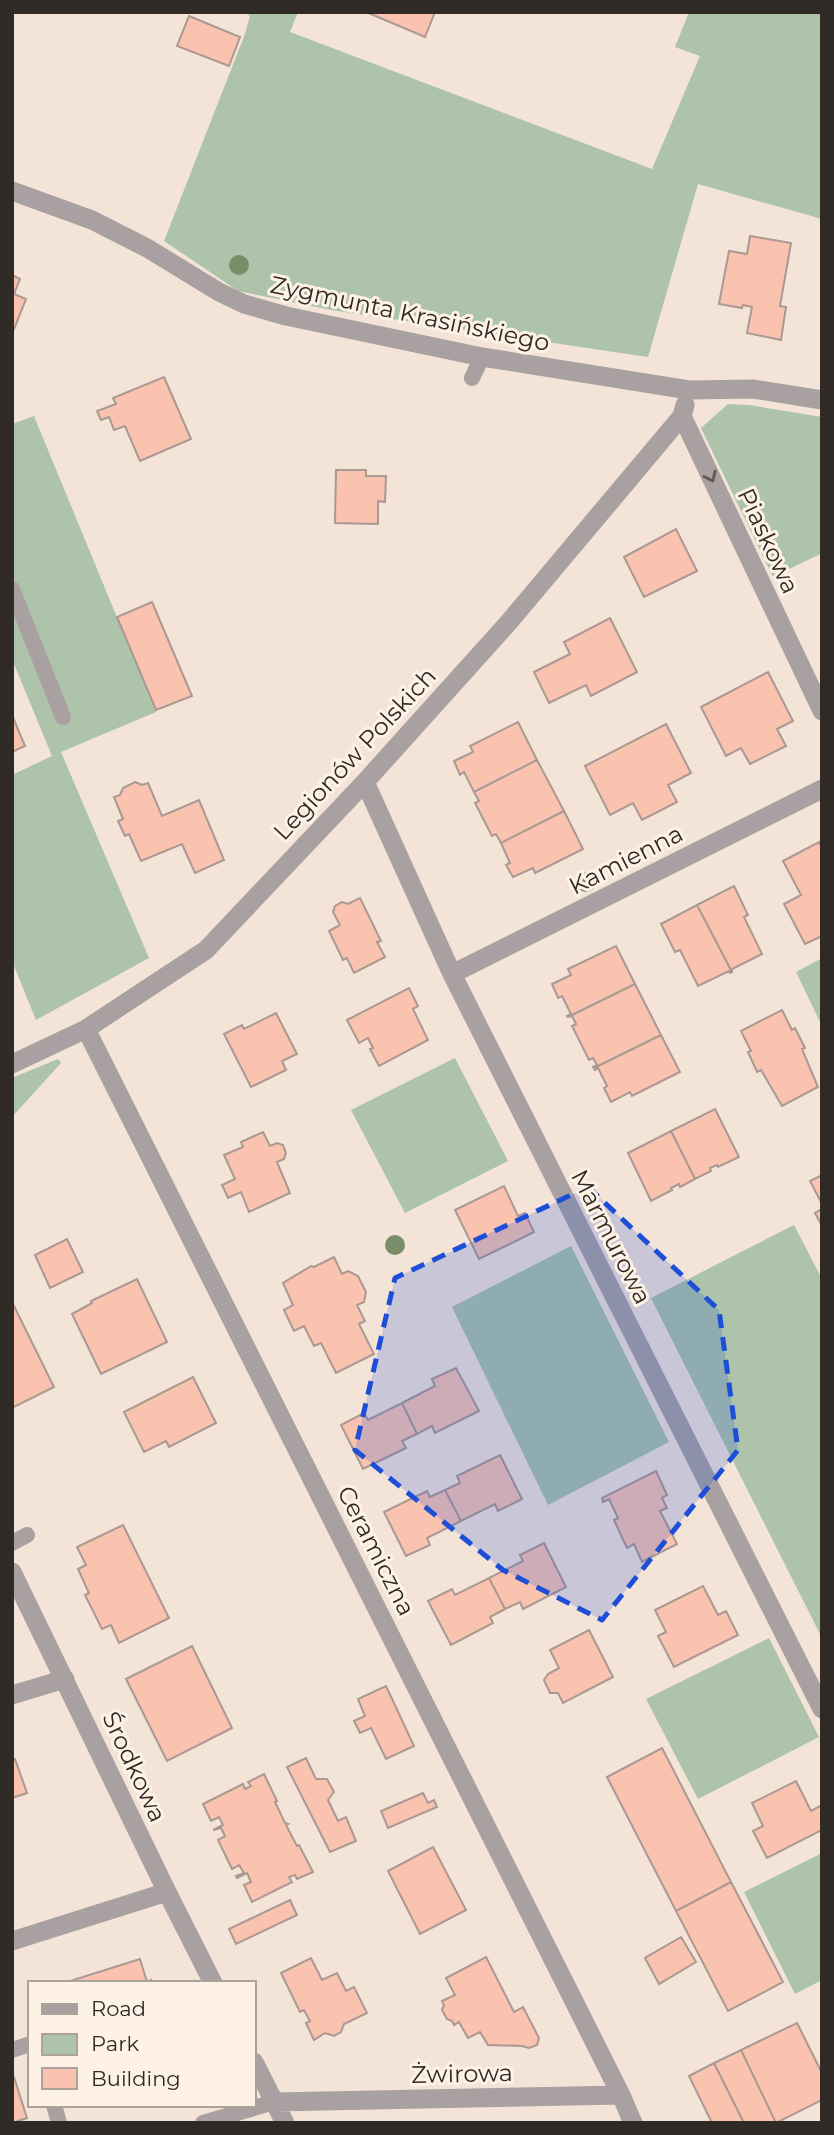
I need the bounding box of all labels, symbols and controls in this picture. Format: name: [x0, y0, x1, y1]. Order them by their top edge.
street label: Zygmunta Krasińskiego: [268, 270, 552, 357]
one-way arrow: [703, 470, 717, 482]
street label: Piaskowa: [731, 484, 805, 598]
street label: Legionów Polskich: [267, 661, 442, 846]
street label: Kamienna: [564, 819, 688, 901]
street label: Marmurowa: [565, 1165, 658, 1309]
street label: Ceramiczna: [331, 1481, 422, 1620]
street label: Środkowa: [96, 1707, 173, 1827]
legend: [28, 1981, 256, 2107]
text: Road: [91, 1996, 146, 2021]
text: Park: [91, 2031, 139, 2056]
street label: Żwirowa: [411, 2058, 513, 2089]
text: Building: [91, 2066, 181, 2091]

